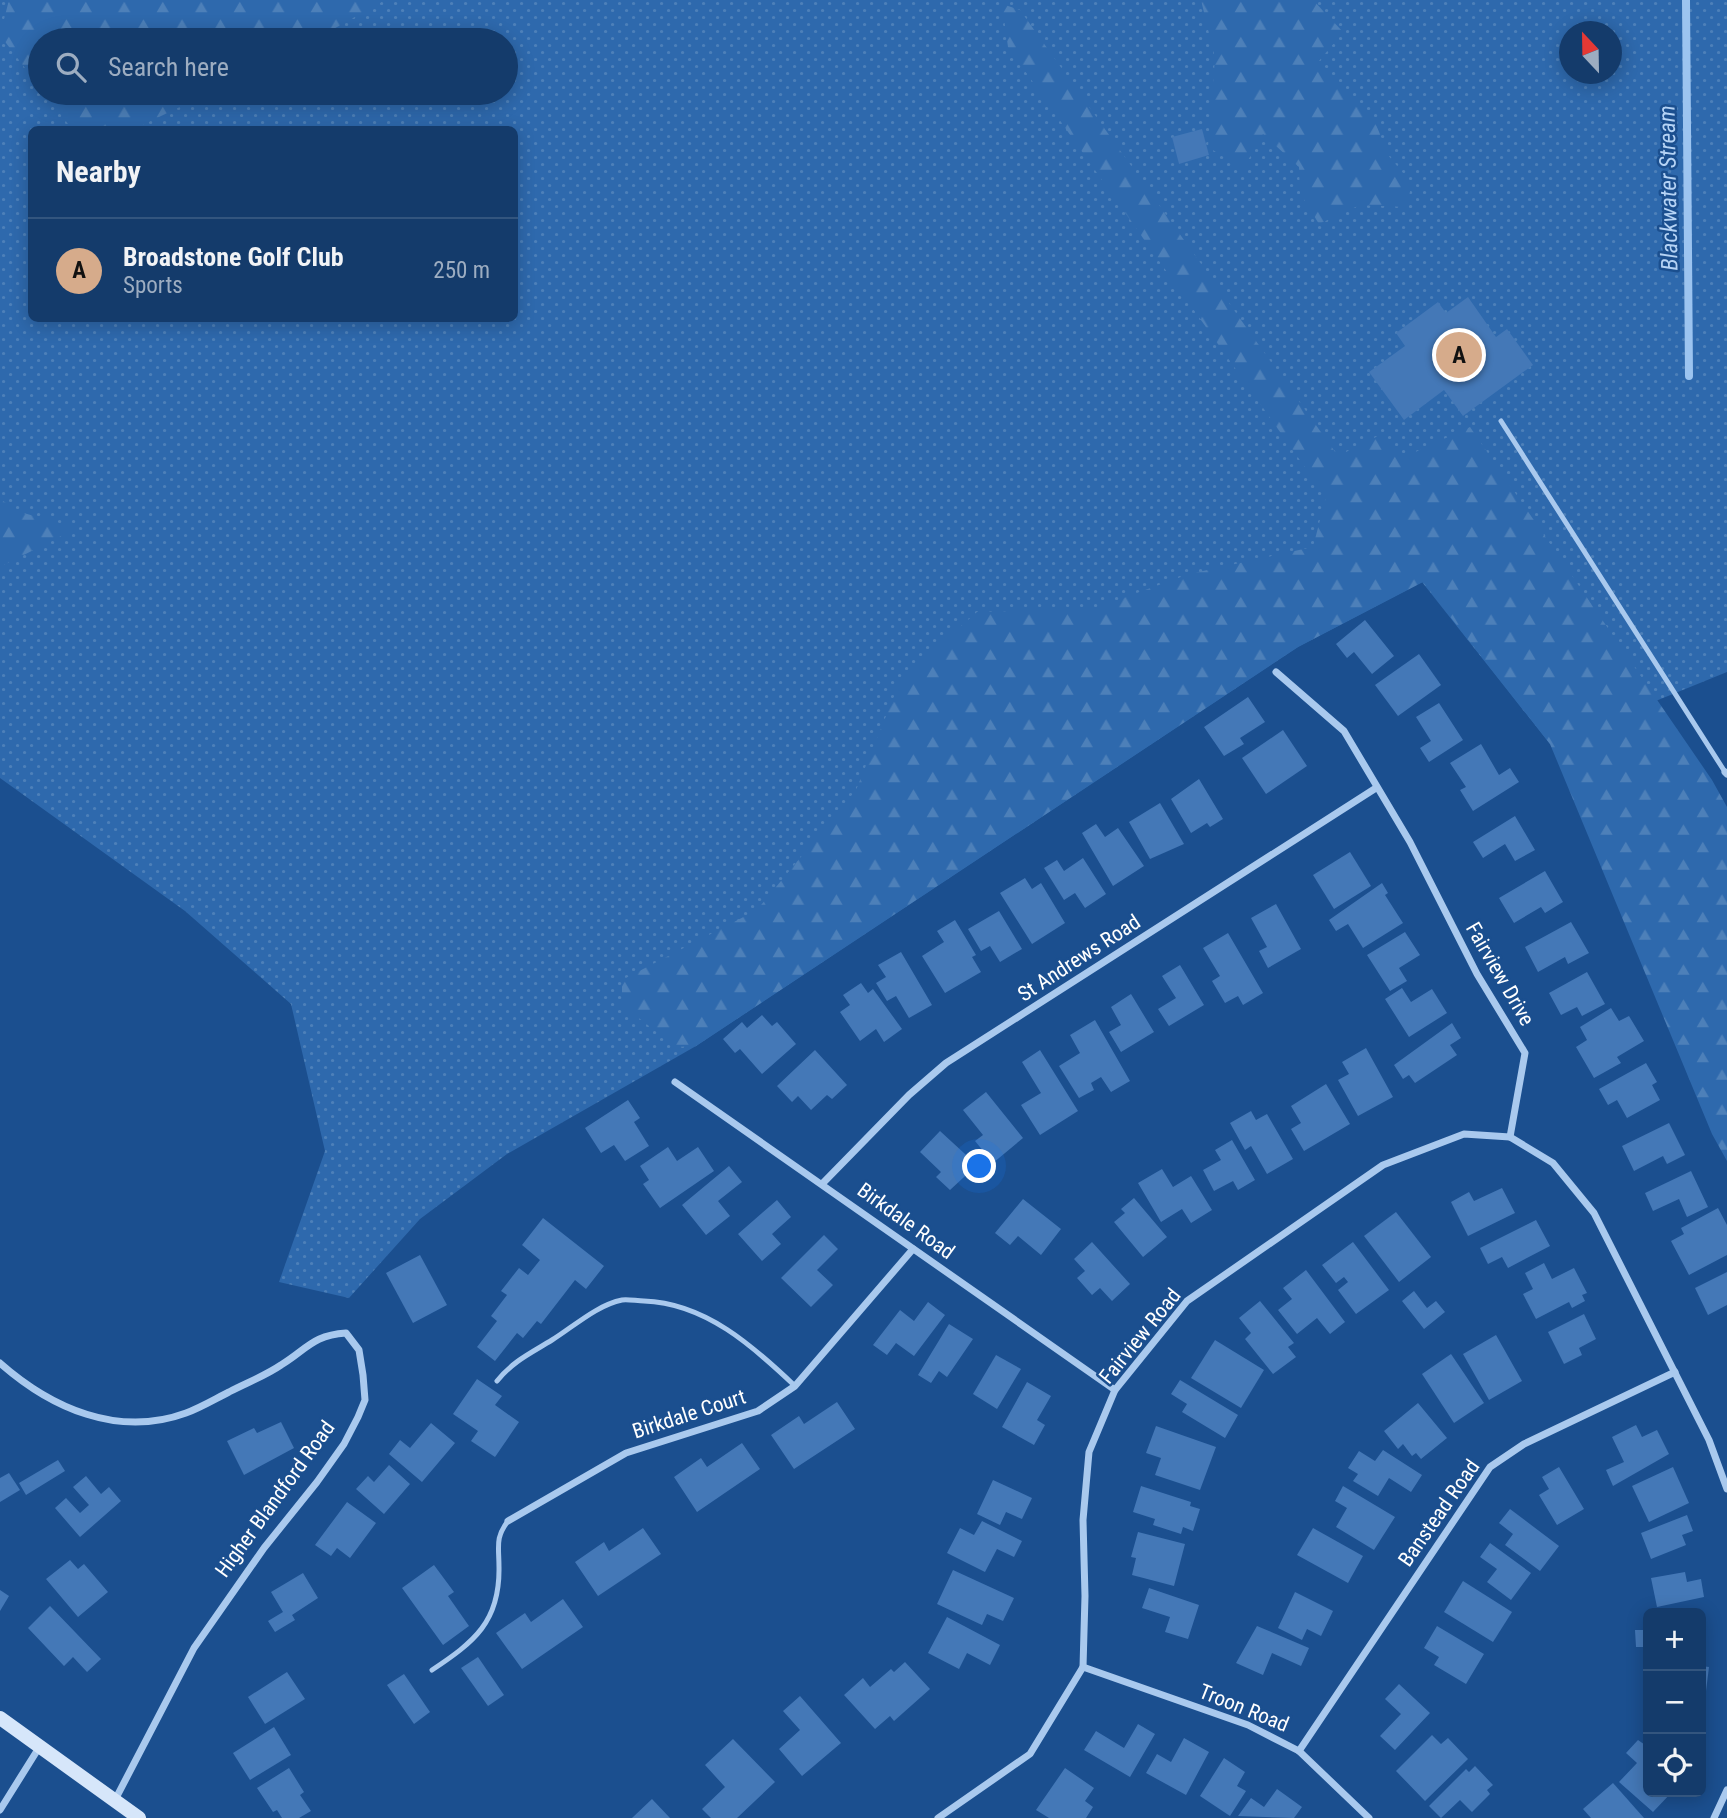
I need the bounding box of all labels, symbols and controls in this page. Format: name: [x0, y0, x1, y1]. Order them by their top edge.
north arrow: [1559, 21, 1622, 84]
search box: [28, 28, 518, 105]
icon: search: [52, 48, 90, 86]
text: Search here: [108, 52, 229, 82]
water label: Blackwater Stream: [1654, 105, 1683, 271]
text: Nearby: [56, 154, 141, 189]
text: Broadstone Golf Club: [123, 242, 344, 272]
text: A: [72, 257, 86, 284]
text: 250 m: [433, 257, 490, 284]
text: Sports: [123, 272, 183, 299]
pin: A: [1436, 329, 1482, 381]
street label: St Andrews Road: [1013, 910, 1145, 1006]
street label: Fairview Drive: [1461, 918, 1539, 1030]
your location: [962, 1149, 996, 1183]
street label: Birkdale Road: [853, 1178, 959, 1264]
street label: Fairview Road: [1094, 1284, 1186, 1388]
street label: Birkdale Court: [629, 1384, 749, 1444]
street label: Higher Blandford Road: [210, 1416, 340, 1582]
street label: Banstead Road: [1393, 1455, 1485, 1571]
map controls: [1643, 1608, 1706, 1797]
button: +: [1643, 1608, 1706, 1671]
button: −: [1643, 1671, 1706, 1734]
street label: Troon Road: [1196, 1679, 1292, 1737]
button: locate: [1643, 1734, 1706, 1797]

